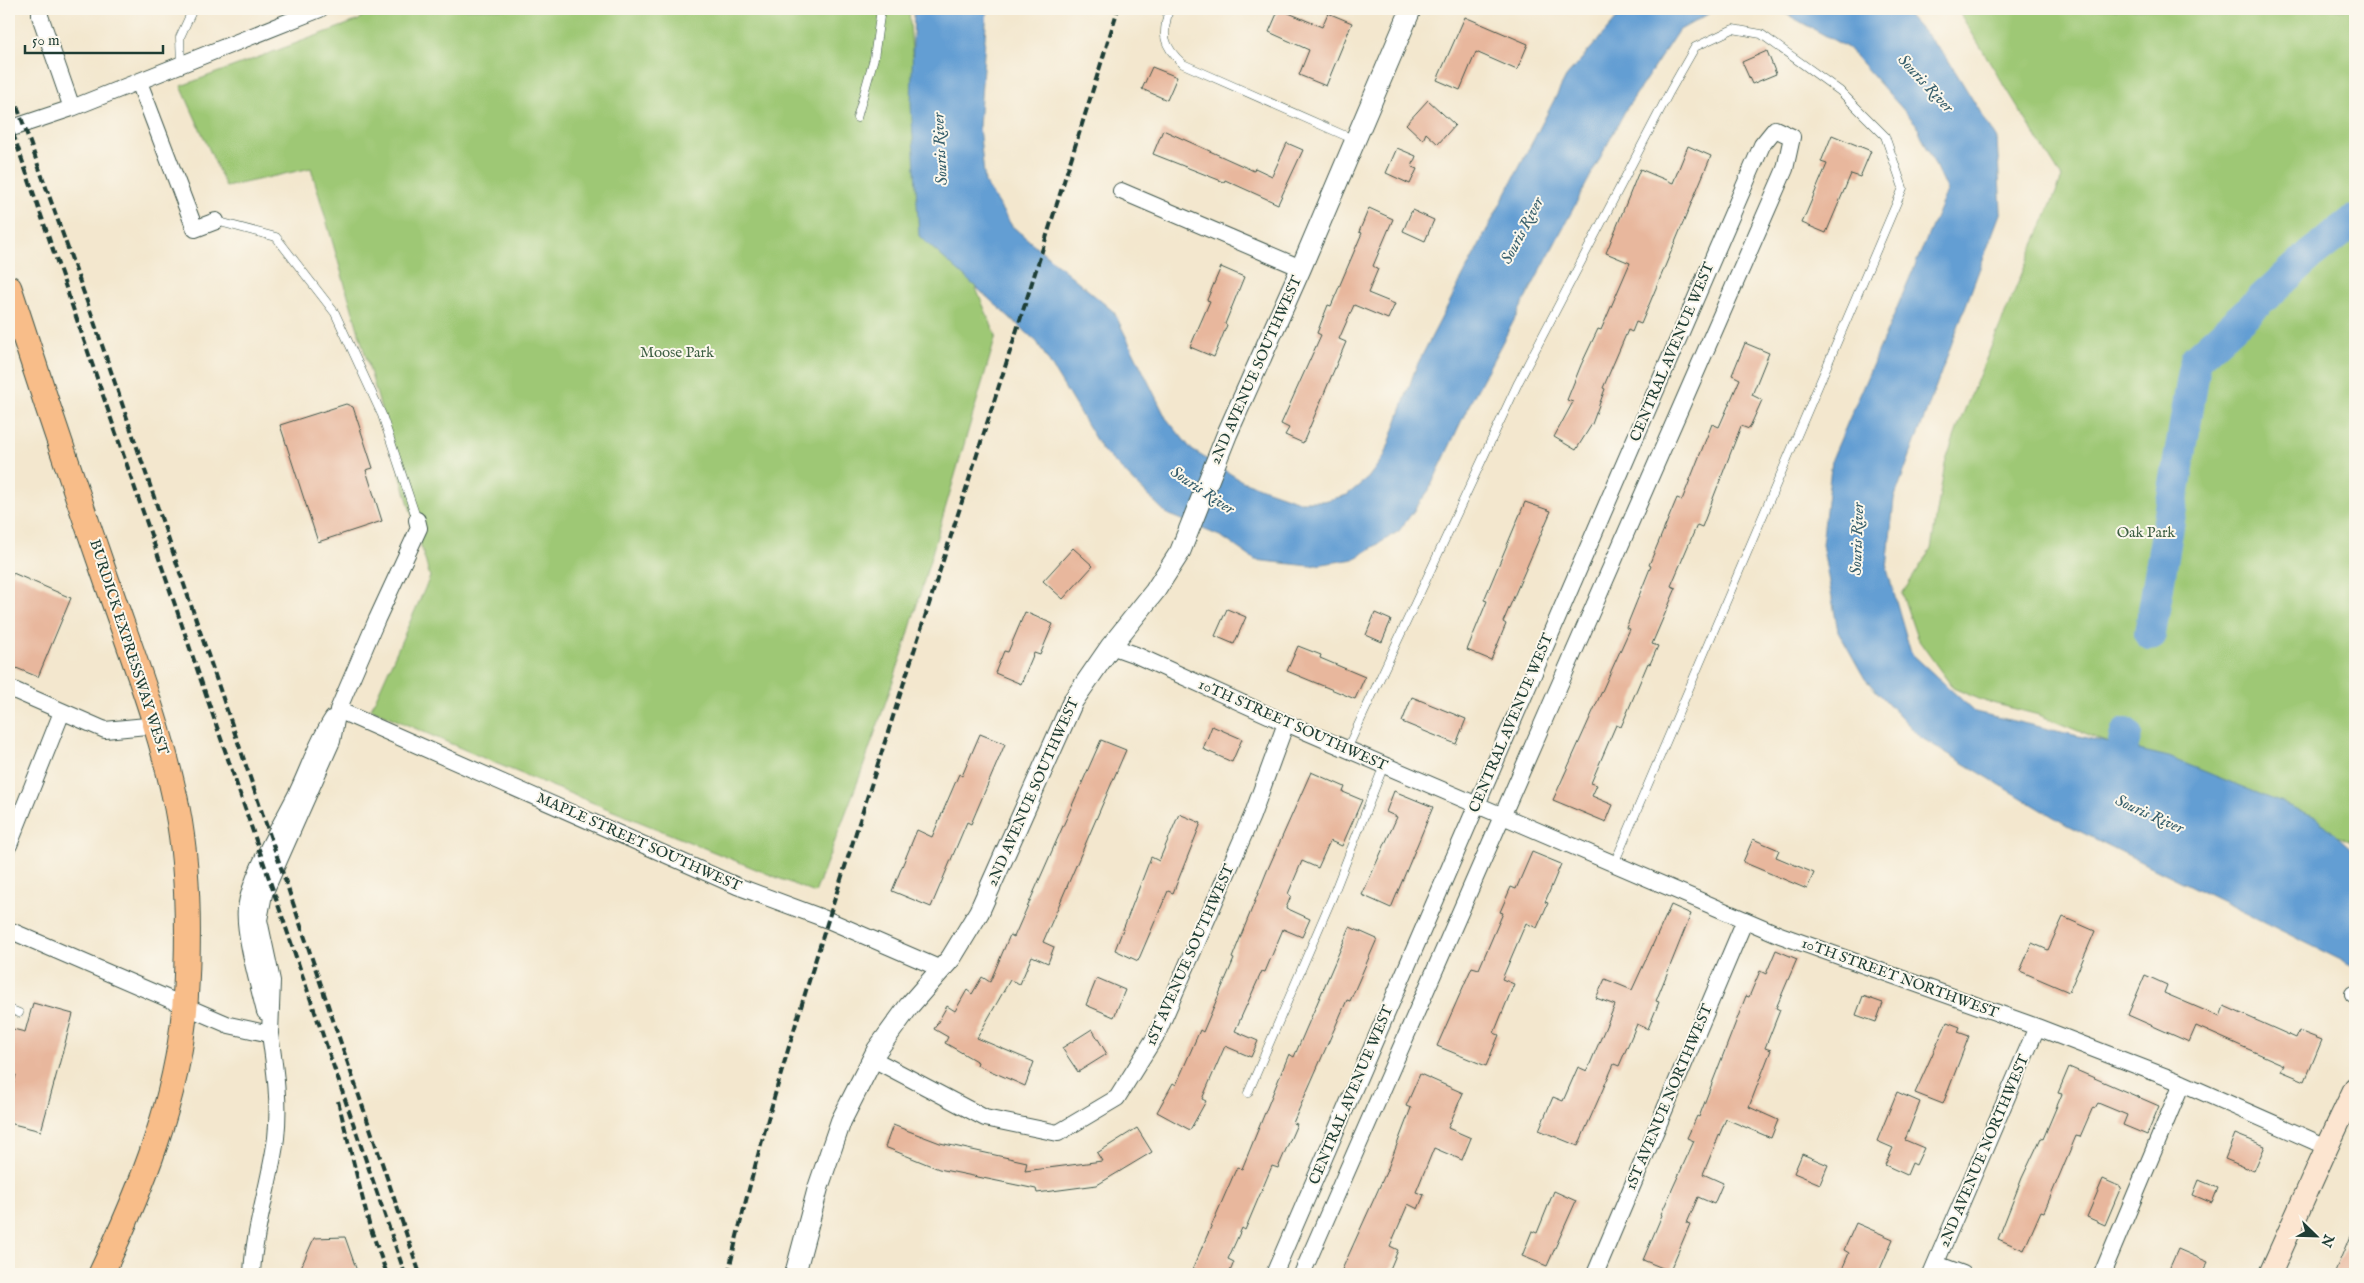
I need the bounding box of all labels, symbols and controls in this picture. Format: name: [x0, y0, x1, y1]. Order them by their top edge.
scale bar: [25, 22, 162, 54]
text: 50 m: [32, 31, 60, 50]
water label: Souris River: [1893, 51, 1958, 119]
water label: Souris River: [929, 111, 953, 186]
water label: Souris River: [1497, 193, 1550, 268]
street label: CENTRAL AVENUE WEST: [1626, 260, 1718, 444]
street label: 2ND AVENUE SOUTHWEST: [1206, 273, 1306, 467]
park label: Moose Park: [640, 343, 715, 362]
water label: Souris River: [1166, 462, 1239, 521]
water label: Souris River: [1847, 501, 1869, 576]
park label: Oak Park: [2117, 523, 2176, 542]
street label: BURDICK EXPRESSWAY WEST: [85, 537, 173, 757]
street label: CENTRAL AVENUE WEST: [1465, 631, 1557, 815]
street label: 10TH STREET SOUTHWEST: [1196, 675, 1390, 775]
street label: 2ND AVENUE SOUTHWEST: [983, 695, 1083, 889]
street label: MAPLE STREET SOUTHWEST: [534, 788, 744, 896]
water label: Souris River: [2112, 791, 2188, 840]
street label: 1ST AVENUE SOUTHWEST: [1141, 861, 1239, 1049]
street label: 10TH STREET NORTHWEST: [1799, 933, 2001, 1023]
street label: 1ST AVENUE NORTHWEST: [1621, 1001, 1717, 1193]
street label: CENTRAL AVENUE WEST: [1305, 1003, 1397, 1187]
street label: 2ND AVENUE NORTHWEST: [1935, 1052, 2033, 1250]
north arrow: [2292, 1210, 2342, 1260]
text: N: [2316, 1231, 2338, 1250]

